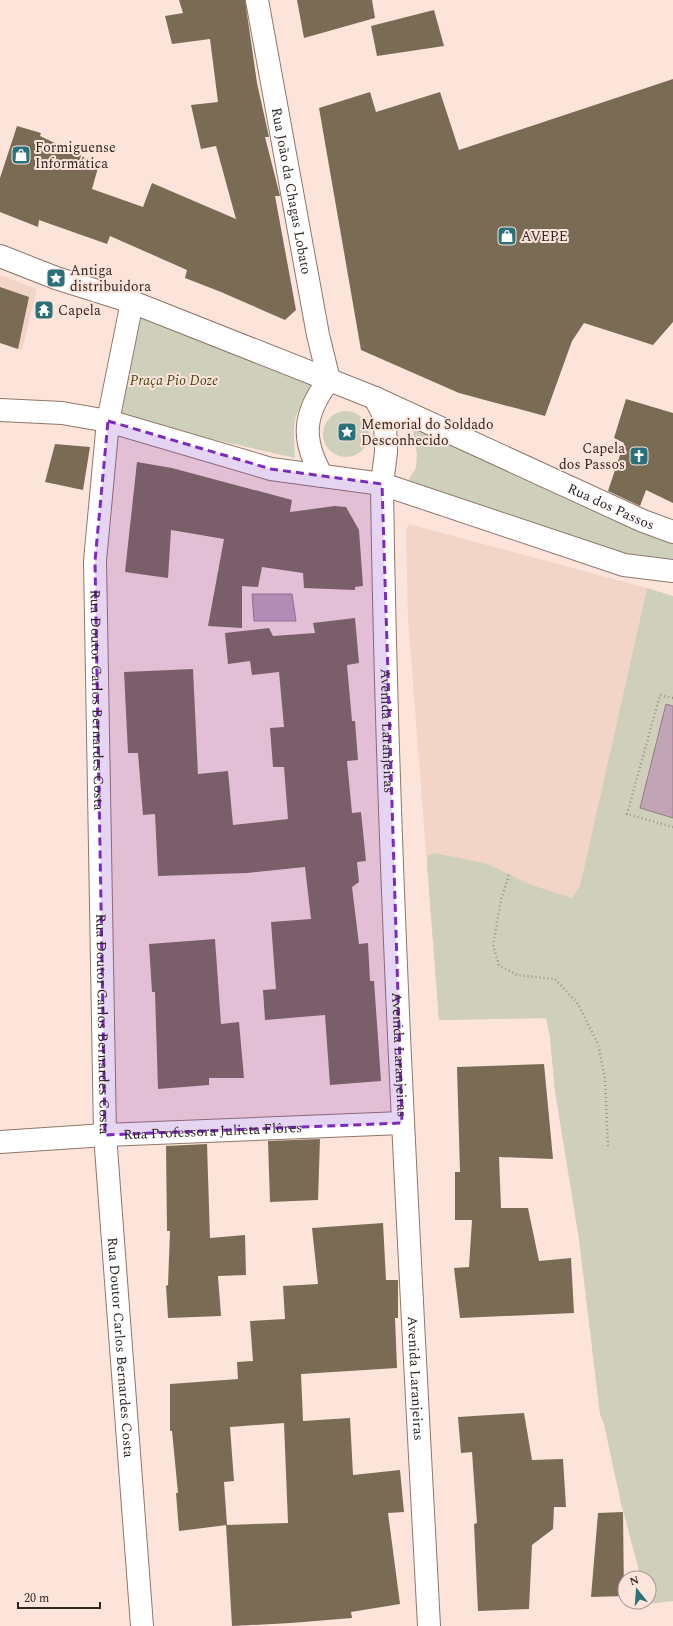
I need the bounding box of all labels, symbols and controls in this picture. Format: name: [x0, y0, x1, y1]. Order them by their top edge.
street label: Rua João da Chagas Lobato: [266, 106, 317, 276]
place label: Formiguense Informática: [35, 137, 116, 174]
shop icon: Formiguense Informática: [10, 144, 32, 166]
shop icon: AVEPE: [496, 225, 518, 247]
place label: AVEPE: [521, 226, 568, 247]
place label: Antiga distribuidora: [70, 260, 151, 297]
place icon: Antiga distribuidora: [45, 267, 67, 289]
temple icon: Capela: [33, 299, 55, 321]
place label: Capela: [58, 300, 101, 321]
park label: Praça Pio Doze: [130, 370, 218, 391]
place label: Memorial do Soldado Desconhecido: [361, 414, 493, 451]
place icon: Memorial do Soldado Desconhecido: [336, 421, 358, 443]
place label: Capela dos Passos: [559, 438, 625, 475]
church icon: Capela dos Passos: [628, 445, 650, 467]
street label: Rua dos Passos: [564, 478, 657, 535]
street label: Rua Doutor Carlos Bernardes Costa: [84, 589, 109, 811]
street label: Avenida Laranjeiras: [375, 668, 399, 794]
street label: Rua Doutor Carlos Bernardes Costa: [90, 913, 115, 1135]
street label: Avenida Laranjeiras: [386, 992, 413, 1117]
street label: Rua Professora Julieta Flôres: [123, 1117, 302, 1145]
street label: Rua Doutor Carlos Bernardes Costa: [102, 1236, 139, 1458]
street label: Avenida Laranjeiras: [402, 1316, 429, 1441]
north arrow: [617, 1570, 657, 1610]
text: N: [627, 1571, 641, 1590]
scale bar: [18, 1584, 100, 1610]
text: 20 m: [24, 1589, 49, 1608]

